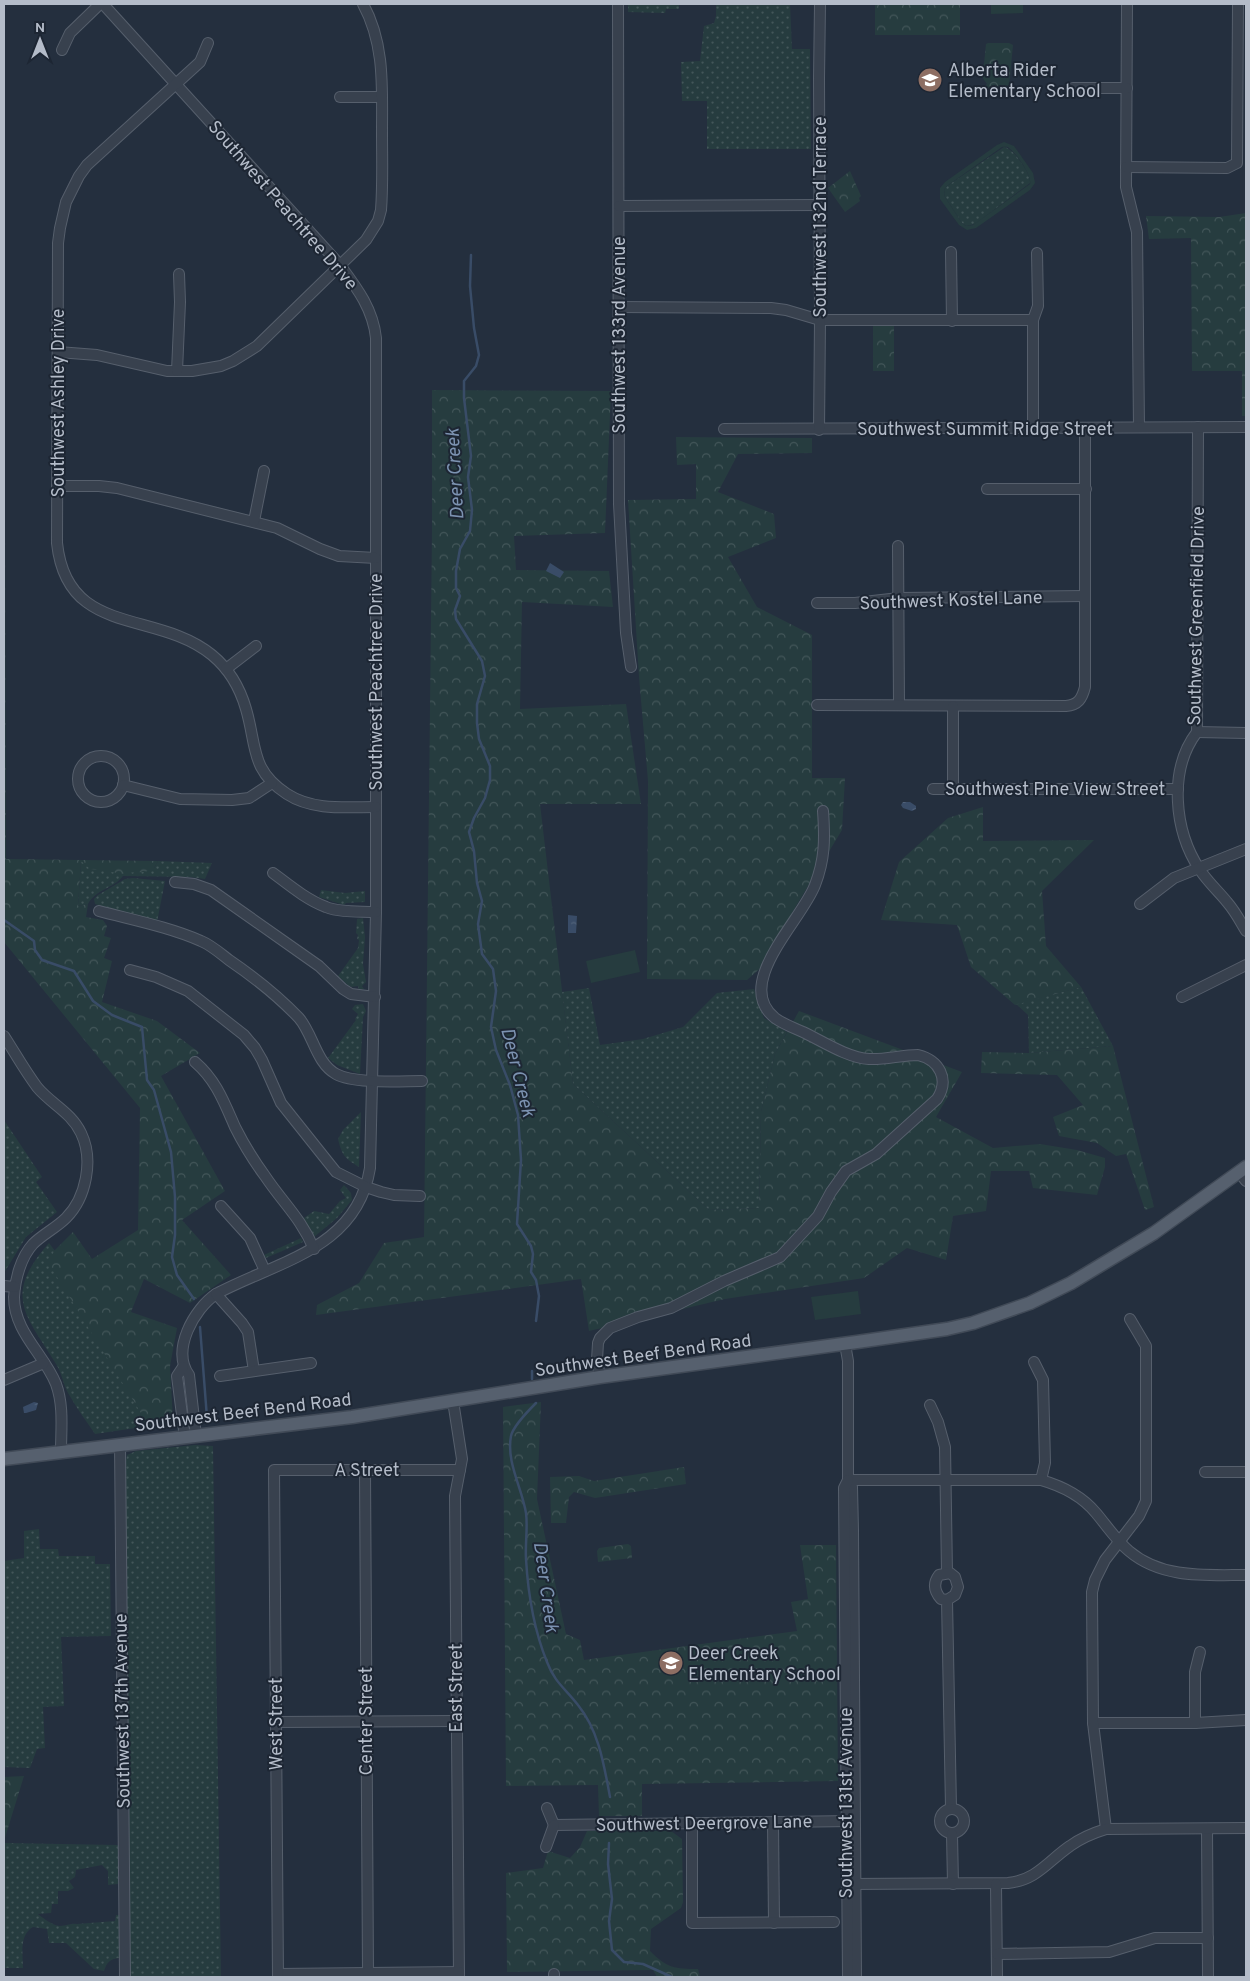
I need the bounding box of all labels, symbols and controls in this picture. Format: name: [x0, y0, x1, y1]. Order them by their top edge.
north arrow: [15, 15, 65, 65]
text: N: [35, 20, 45, 37]
place label: Alberta Rider Elementary School: [948, 60, 1101, 104]
school or university icon: Alberta Rider Elementary School: [917, 67, 943, 93]
street label: Southwest Peachtree Drive: [202, 116, 362, 296]
street label: Southwest 132nd Terrace: [810, 116, 833, 318]
street label: Southwest 133rd Avenue: [609, 236, 632, 434]
street label: Southwest Ashley Drive: [48, 309, 71, 497]
street label: Southwest Summit Ridge Street: [857, 419, 1113, 442]
water label: Deer Creek: [442, 427, 470, 520]
street label: Southwest Greenfield Drive: [1184, 506, 1211, 726]
street label: Southwest Peachtree Drive: [366, 573, 389, 791]
street label: Southwest Kostel Lane: [859, 587, 1043, 616]
street label: Southwest Pine View Street: [945, 779, 1165, 802]
water label: Deer Creek: [494, 1025, 540, 1120]
street label: Southwest Beef Bend Road: [534, 1330, 753, 1383]
street label: Southwest Beef Bend Road: [133, 1389, 353, 1438]
street label: A Street: [334, 1460, 400, 1483]
water label: Deer Creek: [527, 1540, 563, 1635]
street label: Southwest 137th Avenue: [110, 1613, 137, 1809]
street label: East Street: [446, 1643, 469, 1733]
place label: Deer Creek Elementary School: [688, 1643, 841, 1687]
school or university icon: Deer Creek Elementary School: [658, 1650, 684, 1676]
street label: Center Street: [356, 1667, 379, 1775]
street label: West Street: [266, 1677, 289, 1771]
street label: Southwest 131st Avenue: [836, 1707, 859, 1899]
street label: Southwest Deergrove Lane: [595, 1811, 813, 1838]

